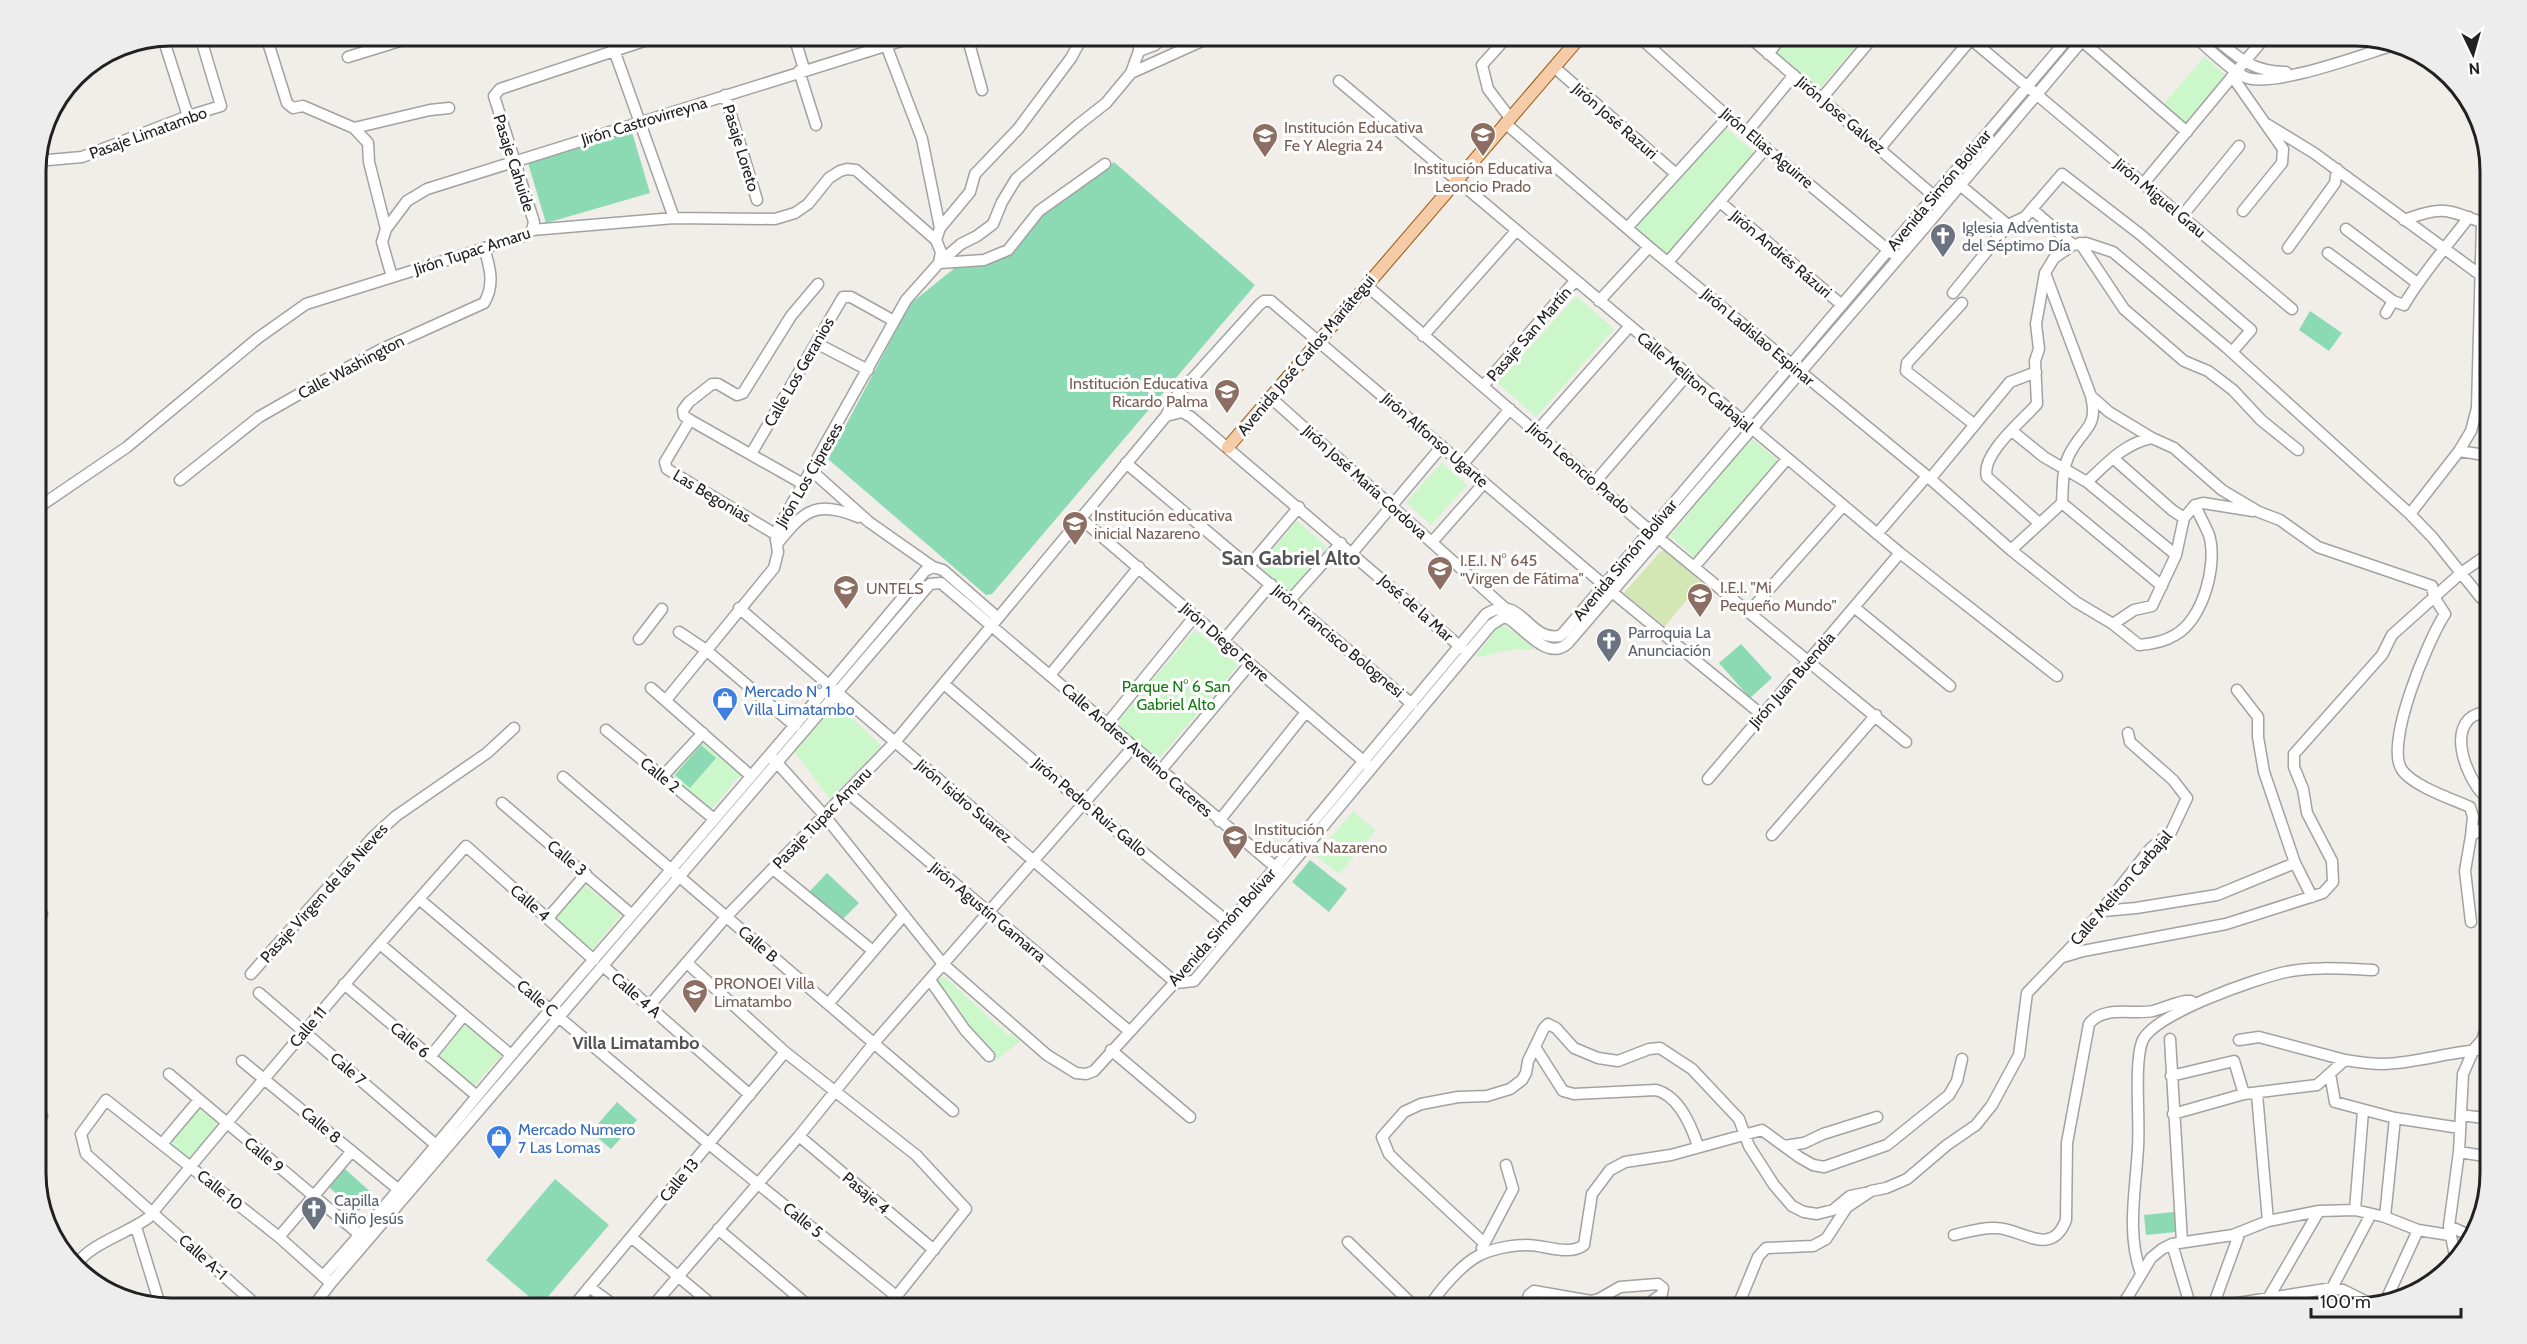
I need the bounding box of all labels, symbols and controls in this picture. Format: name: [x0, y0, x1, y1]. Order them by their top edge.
north arrow: [2443, 24, 2503, 84]
text: N: [2468, 58, 2481, 78]
street label: Jirón Jose Galvez: [1792, 72, 1890, 158]
street label: Jirón José Razuri: [1568, 78, 1661, 163]
street label: Jirón Castrovirreyna: [578, 93, 710, 149]
street label: Pasaje Loreto: [719, 102, 763, 194]
street label: Pasaje Limatambo: [87, 103, 210, 163]
street label: Jirón Elias Aguirre: [1716, 103, 1817, 192]
street label: Pasaje Cahuide: [489, 112, 539, 214]
place label: Institución Educativa Fe Y Alegria 24: [1284, 118, 1423, 155]
school or university icon: Institución Educativa Leoncio Prado: [1468, 120, 1498, 158]
school or university icon: Institución Educativa Fe Y Alegria 24: [1250, 121, 1280, 159]
street label: Avenida Simón Bolívar: [1883, 125, 1996, 254]
street label: Jirón Miguel Grau: [2110, 154, 2210, 242]
place label: Institución Educativa Leoncio Prado: [1414, 159, 1553, 196]
street label: Jirón Andrés Rázuri: [1726, 206, 1835, 302]
place label: Iglesia Adventista del Séptimo Día: [1962, 218, 2079, 255]
church icon: Iglesia Adventista del Séptimo Día: [1928, 221, 1958, 259]
street label: Jirón Tupac Amaru: [410, 223, 533, 279]
street label: Avenida José Carlos Mariátegui: [1233, 271, 1379, 439]
street label: Pasaje San Martín: [1483, 283, 1575, 385]
street label: Jirón Ladislao Espinar: [1697, 284, 1819, 390]
street label: Calle Los Geranios: [760, 314, 838, 430]
street label: Calle Meliton Carbajal: [1633, 328, 1757, 436]
street label: Calle Washington: [295, 331, 407, 403]
place label: Institución Educativa Ricardo Palma: [1069, 374, 1208, 411]
school or university icon: Institución Educativa Ricardo Palma: [1212, 377, 1242, 415]
street label: Jirón Alfonso Ugarte: [1377, 388, 1492, 491]
street label: Jirón Leoncio Prado: [1523, 418, 1634, 518]
street label: Jirón Los Cipreses: [771, 419, 847, 532]
street label: Jirón José María Cordova: [1298, 420, 1431, 543]
street label: Las Begonias: [670, 465, 755, 527]
street label: Avenida Simón Bolívar: [1569, 495, 1682, 624]
place label: Institución educativa inicial Nazareno: [1094, 506, 1233, 543]
school or university icon: Institución educativa inicial Nazareno: [1060, 509, 1090, 547]
district label: San Gabriel Alto: [1222, 546, 1360, 570]
place label: I.E.I. N° 645 "Virgen de Fátima": [1460, 551, 1584, 588]
school or university icon: I.E.I. N° 645 "Virgen de Fátima": [1425, 554, 1455, 592]
street label: José de la Mar: [1374, 570, 1458, 646]
school or university icon: UNTELS: [831, 573, 861, 611]
place label: I.E.I. "Mi Pequeño Mundo": [1720, 578, 1837, 615]
place label: UNTELS: [866, 579, 924, 598]
street label: Jirón Francisco Bolognesi: [1268, 580, 1408, 701]
school or university icon: I.E.I. "Mi Pequeño Mundo": [1685, 581, 1715, 619]
street label: Jirón Diego Ferre: [1176, 598, 1273, 686]
place label: Parroquia La Anunciación: [1628, 623, 1711, 660]
church icon: Parroquia La Anunciación: [1594, 626, 1624, 664]
street label: Jirón Juan Buendia: [1744, 628, 1839, 733]
park label: Parque N° 6 San Gabriel Alto: [1122, 677, 1230, 714]
street label: Calle Andres Avelino Caceres: [1058, 679, 1217, 821]
place label: Mercado N° 1 Villa Limatambo: [744, 682, 855, 719]
shop icon: Mercado N° 1 Villa Limatambo: [710, 685, 740, 723]
street label: Calle 2: [636, 753, 684, 797]
street label: Jirón Pedro Ruiz Gallo: [1028, 753, 1151, 861]
street label: Jirón Isidro Suarez: [911, 755, 1016, 847]
street label: Pasaje Tupac Amaru: [769, 763, 875, 873]
street label: Pasaje Virgen de las Nieves: [256, 819, 392, 967]
place label: Institución Educativa Nazareno: [1254, 820, 1387, 857]
school or university icon: Institución Educativa Nazareno: [1220, 823, 1250, 861]
street label: Calle Meliton Carbajal: [2066, 827, 2176, 949]
street label: Calle 3: [543, 836, 591, 880]
street label: Jirón Agustín Gamarra: [925, 857, 1050, 966]
street label: Avenida Simón Bolívar: [1164, 864, 1280, 990]
street label: Calle 4: [506, 881, 554, 925]
street label: Calle B: [734, 922, 782, 967]
street label: Calle 4 A: [607, 968, 665, 1022]
place label: PRONOEI Villa Limatambo: [714, 974, 815, 1011]
street label: Calle C: [513, 976, 561, 1020]
school or university icon: PRONOEI Villa Limatambo: [680, 977, 710, 1015]
street label: Calle 11: [286, 1003, 330, 1051]
street label: Calle 6: [386, 1018, 434, 1062]
district label: Villa Limatambo: [573, 1032, 699, 1054]
street label: Cale 7: [326, 1048, 370, 1090]
street label: Calle 8: [297, 1103, 345, 1147]
place label: Mercado Numero 7 Las Lomas: [518, 1120, 636, 1157]
shop icon: Mercado Numero 7 Las Lomas: [484, 1123, 514, 1161]
street label: Calle 9: [240, 1133, 288, 1177]
street label: Calle 13: [655, 1154, 703, 1206]
street label: Calle 10: [193, 1166, 247, 1214]
street label: Pasaje 4: [839, 1168, 893, 1218]
place label: Capilla Niño Jesús: [334, 1191, 404, 1228]
church icon: Capilla Niño Jesús: [299, 1194, 329, 1232]
street label: Calle 5: [779, 1198, 827, 1242]
street label: Calle A-1: [175, 1230, 231, 1284]
scale bar: [2311, 1281, 2461, 1319]
text: 100 m: [2320, 1291, 2371, 1313]

